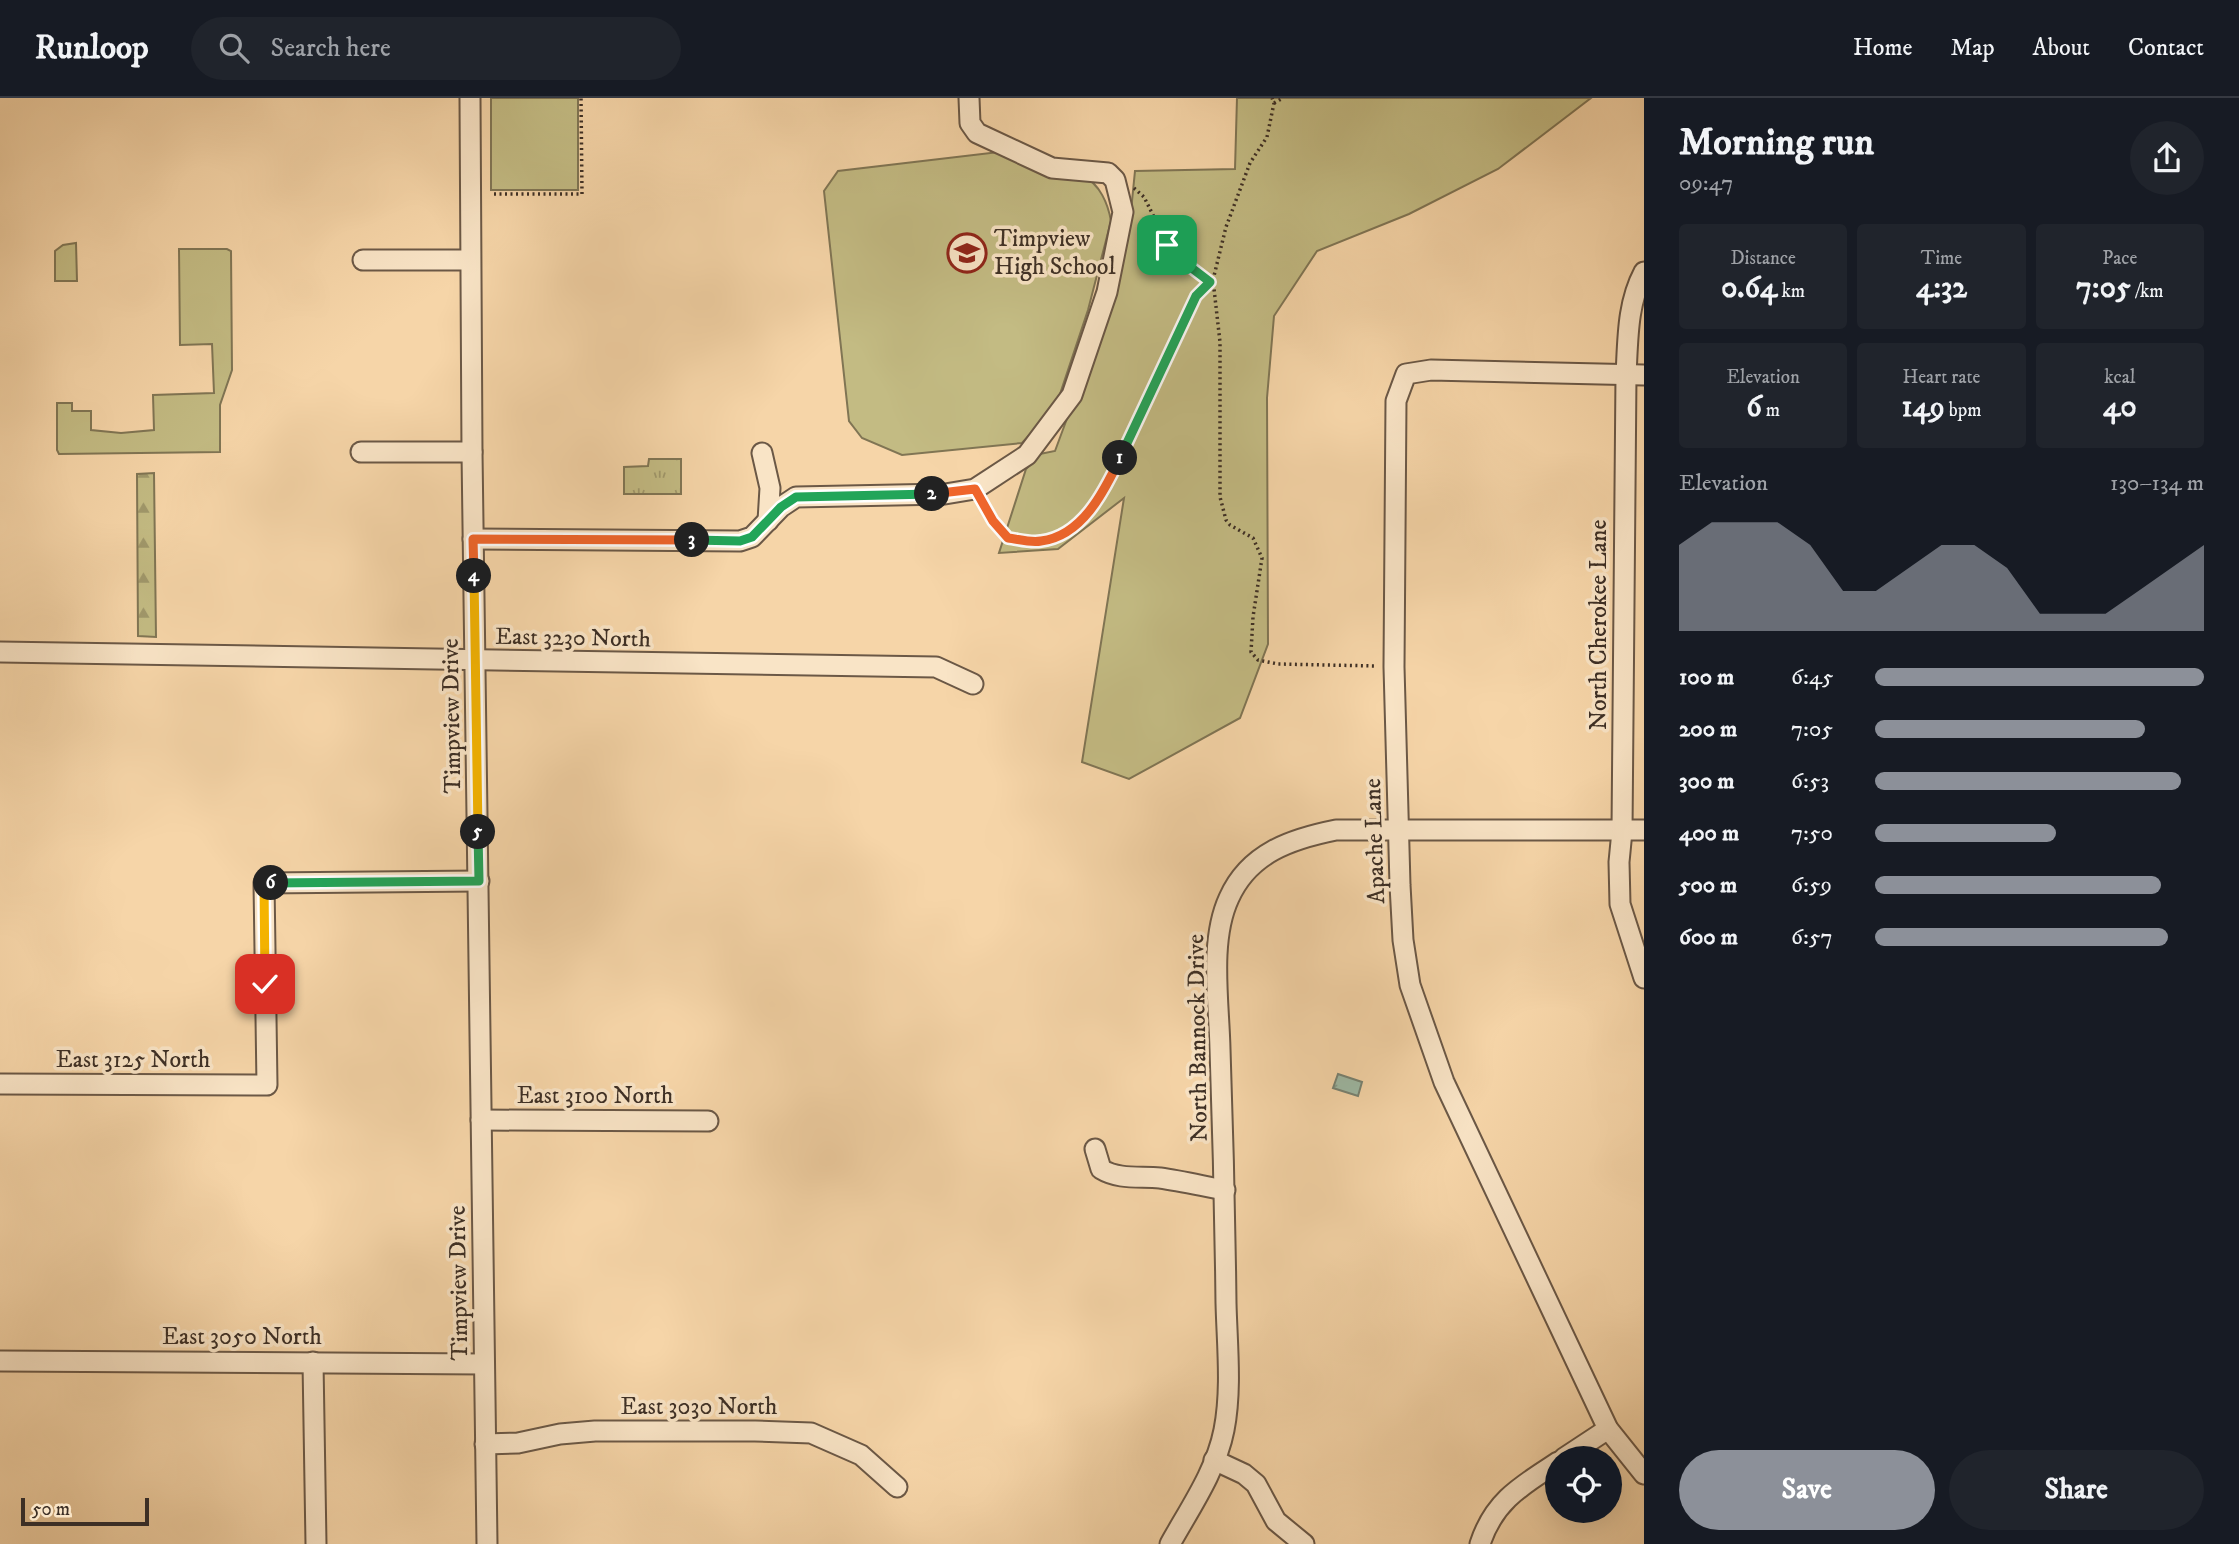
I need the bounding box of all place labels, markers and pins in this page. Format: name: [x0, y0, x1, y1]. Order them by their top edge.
pin: [1137, 215, 1197, 275]
place label: Timpview High School: [994, 224, 1116, 282]
school or university icon: Timpview High School: [946, 232, 988, 274]
pin: 1: [1102, 440, 1138, 476]
pin: 2: [914, 476, 950, 512]
pin: 3: [674, 522, 710, 558]
pin: 4: [456, 559, 491, 594]
pin: 5: [461, 814, 496, 850]
pin: 6: [254, 866, 288, 900]
pin: [235, 954, 295, 1014]

